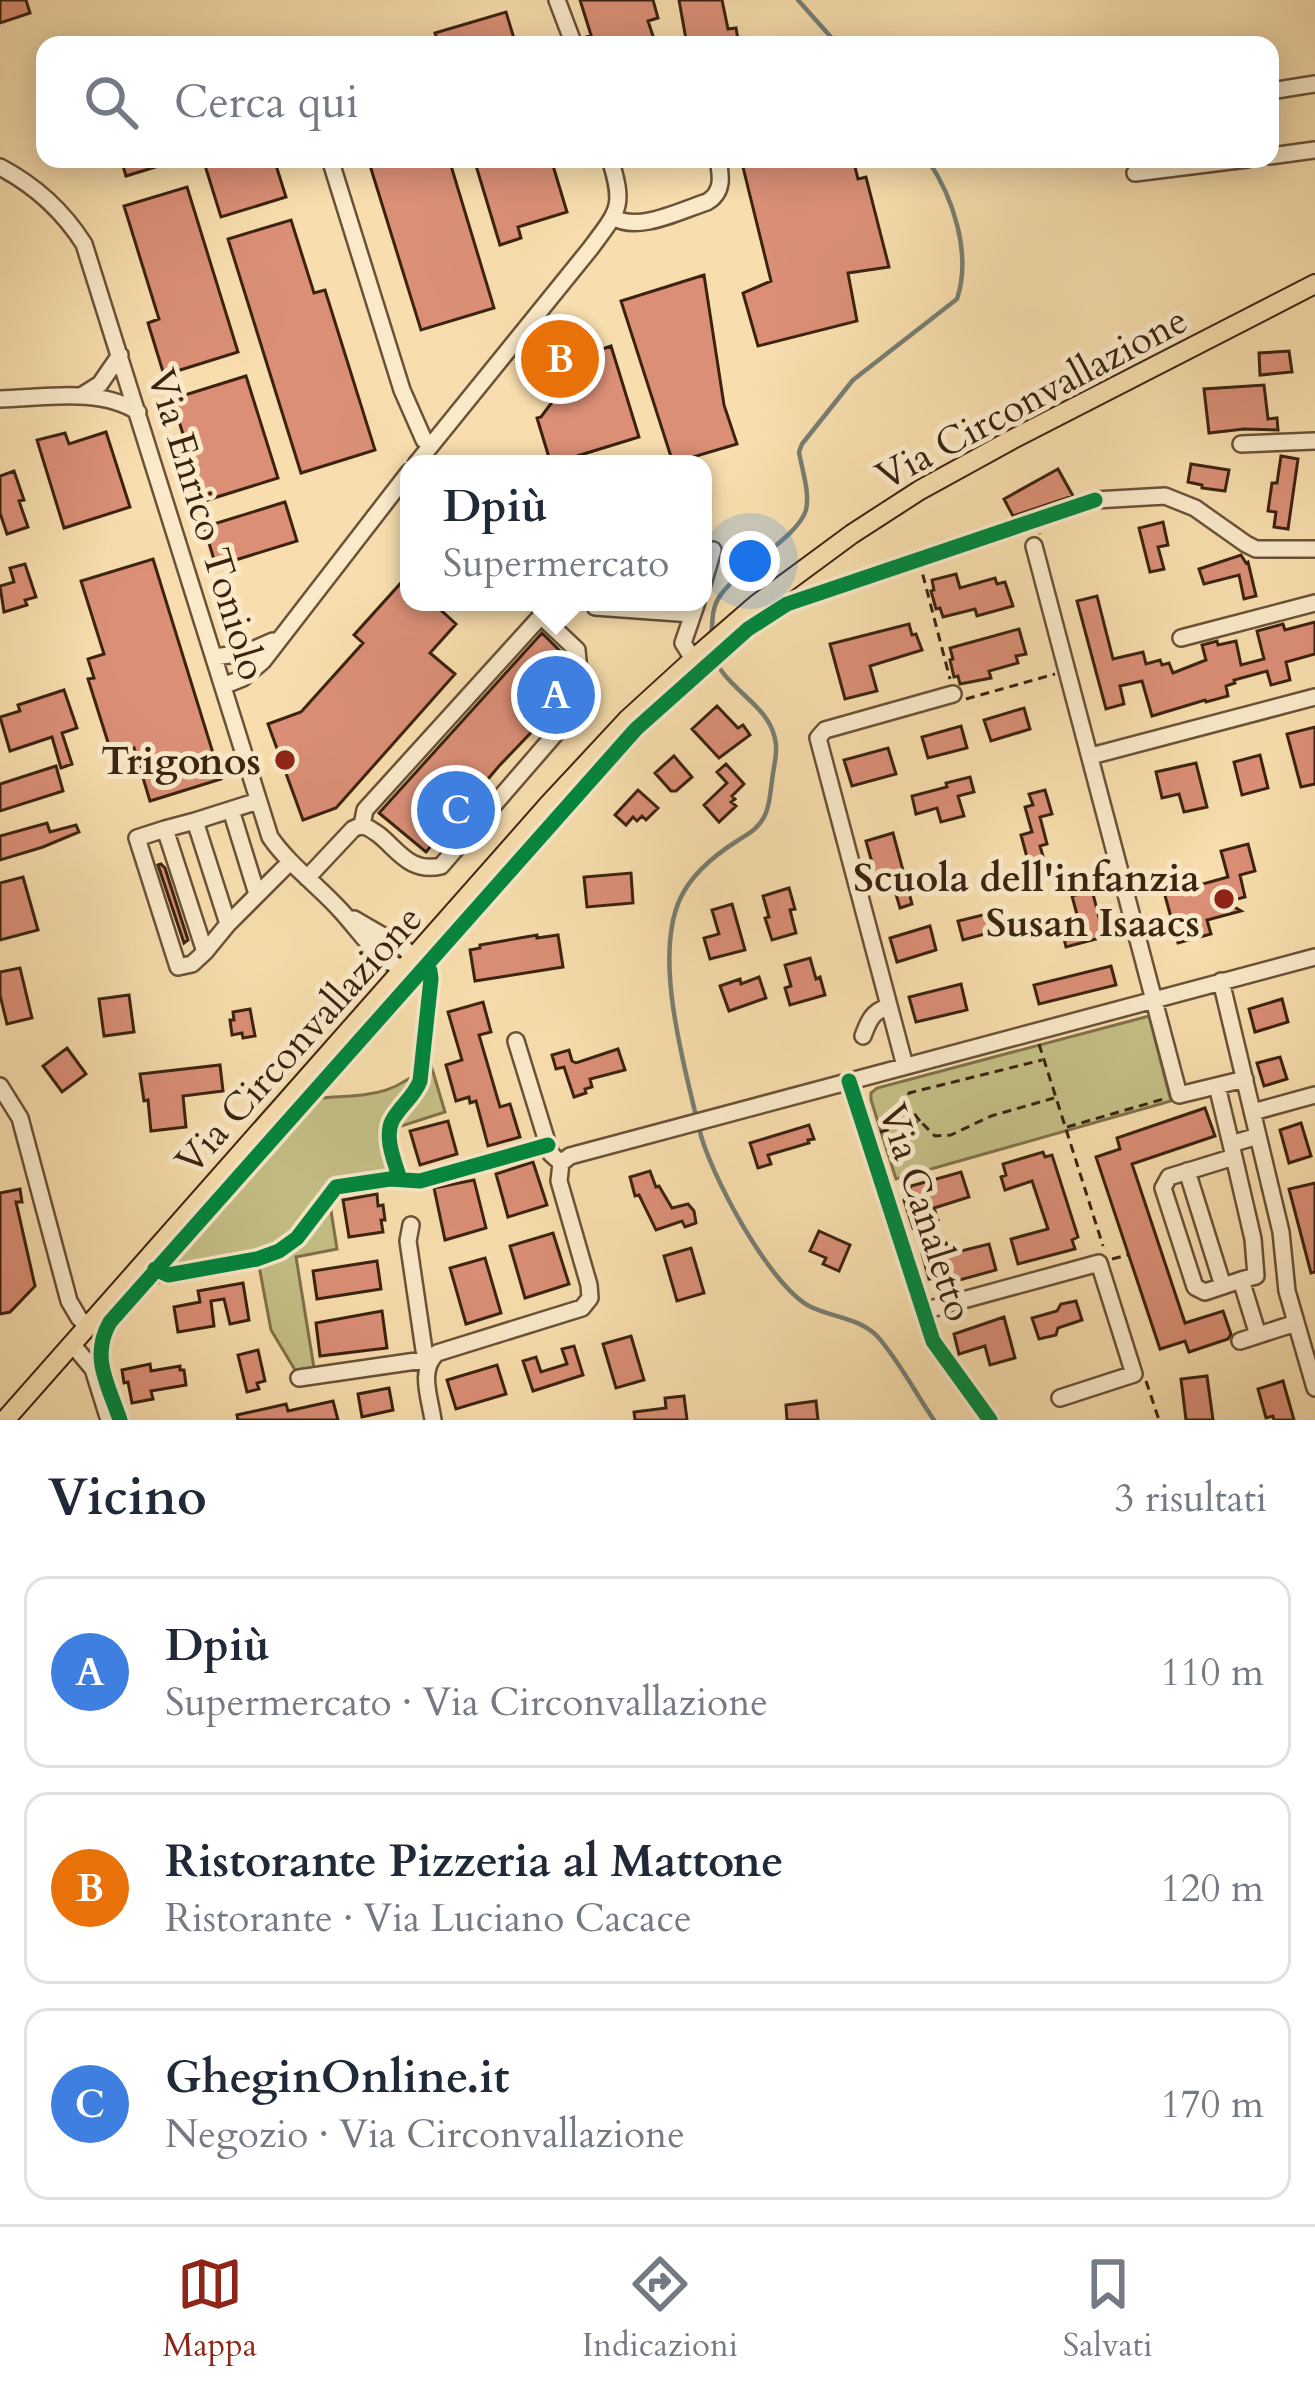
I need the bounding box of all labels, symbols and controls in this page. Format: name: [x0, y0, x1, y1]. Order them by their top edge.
search box: [36, 36, 1279, 168]
icon: search: [78, 69, 144, 135]
text: Cerca qui: [174, 72, 359, 133]
street label: Via Circonvallazione: [867, 294, 1197, 503]
pin: B: [521, 314, 599, 404]
street label: Via Enrico Toniolo: [134, 362, 279, 686]
popup: [400, 455, 712, 611]
text: Dpiù: [443, 476, 548, 537]
your location: [720, 531, 780, 591]
text: Supermercato: [443, 537, 669, 590]
pin: A: [517, 650, 595, 740]
place label: Trigonos: [101, 735, 261, 788]
marker: Trigonos: [272, 747, 298, 773]
pin: C: [417, 765, 495, 855]
place label: Scuola dell'infanzia Susan Isaacs: [853, 852, 1200, 950]
marker: Scuola dell'infanzia Susan Isaacs: [1211, 886, 1237, 912]
street label: Via Circonvallazione: [164, 894, 434, 1186]
street label: Via Canaletto: [865, 1097, 986, 1328]
text: Vicino: [48, 1463, 207, 1533]
text: 3 risultati: [1115, 1472, 1267, 1525]
text: Dpiù: [165, 1615, 270, 1676]
text: A: [75, 1646, 105, 1699]
text: 110 m: [1161, 1646, 1264, 1699]
text: Supermercato · Via Circonvallazione: [165, 1676, 768, 1729]
text: Ristorante Pizzeria al Mattone: [165, 1831, 783, 1892]
text: B: [76, 1862, 104, 1915]
text: 120 m: [1161, 1862, 1264, 1915]
text: Ristorante · Via Luciano Cacace: [165, 1892, 692, 1945]
text: GheginOnline.it: [165, 2047, 509, 2108]
text: C: [75, 2078, 105, 2131]
text: 170 m: [1161, 2078, 1264, 2131]
text: Negozio · Via Circonvallazione: [165, 2108, 685, 2161]
tab: Mappa: [162, 2251, 257, 2368]
tab: Indicazioni: [582, 2251, 738, 2368]
tab: Salvati: [1063, 2251, 1153, 2368]

